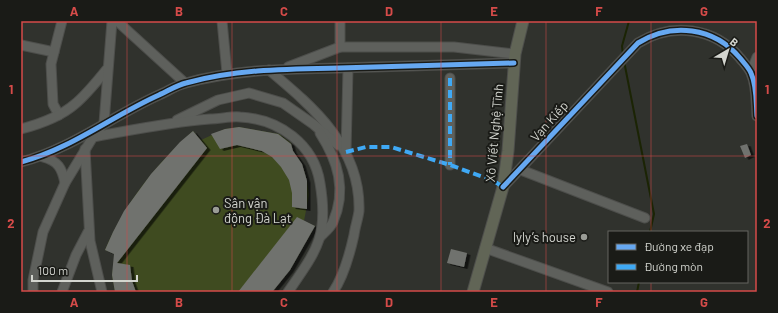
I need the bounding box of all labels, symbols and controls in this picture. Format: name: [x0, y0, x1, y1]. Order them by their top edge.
text: A: [70, 3, 79, 19]
text: B: [175, 3, 183, 19]
text: C: [280, 3, 288, 19]
text: D: [385, 3, 393, 19]
text: E: [490, 3, 498, 19]
text: F: [595, 3, 603, 19]
text: G: [700, 3, 708, 19]
north arrow: [708, 30, 748, 70]
text: B: [728, 35, 741, 49]
text: 1: [9, 81, 13, 97]
text: 1: [765, 81, 769, 97]
street label: Xô Viết Nghệ Tĩnh: [482, 83, 506, 183]
street label: Vạn Kiếp: [527, 98, 571, 144]
place label: Sân vận động Đà Lạt: [224, 195, 291, 226]
marker: Sân vận động Đà Lạt: [211, 205, 221, 215]
text: 2: [7, 215, 15, 231]
text: 2: [763, 215, 771, 231]
place label: lyly’s house: [513, 229, 576, 245]
legend: [608, 231, 748, 283]
marker: lyly’s house: [579, 232, 589, 242]
text: Đường xe đạp: [644, 239, 714, 253]
scale bar: [32, 257, 137, 283]
text: Đường mòn: [644, 259, 703, 273]
text: 100 m: [38, 263, 68, 277]
text: A: [70, 294, 79, 310]
text: B: [175, 294, 183, 310]
text: C: [280, 294, 288, 310]
text: D: [385, 294, 393, 310]
text: E: [490, 294, 498, 310]
text: F: [595, 294, 603, 310]
text: G: [700, 294, 708, 310]

